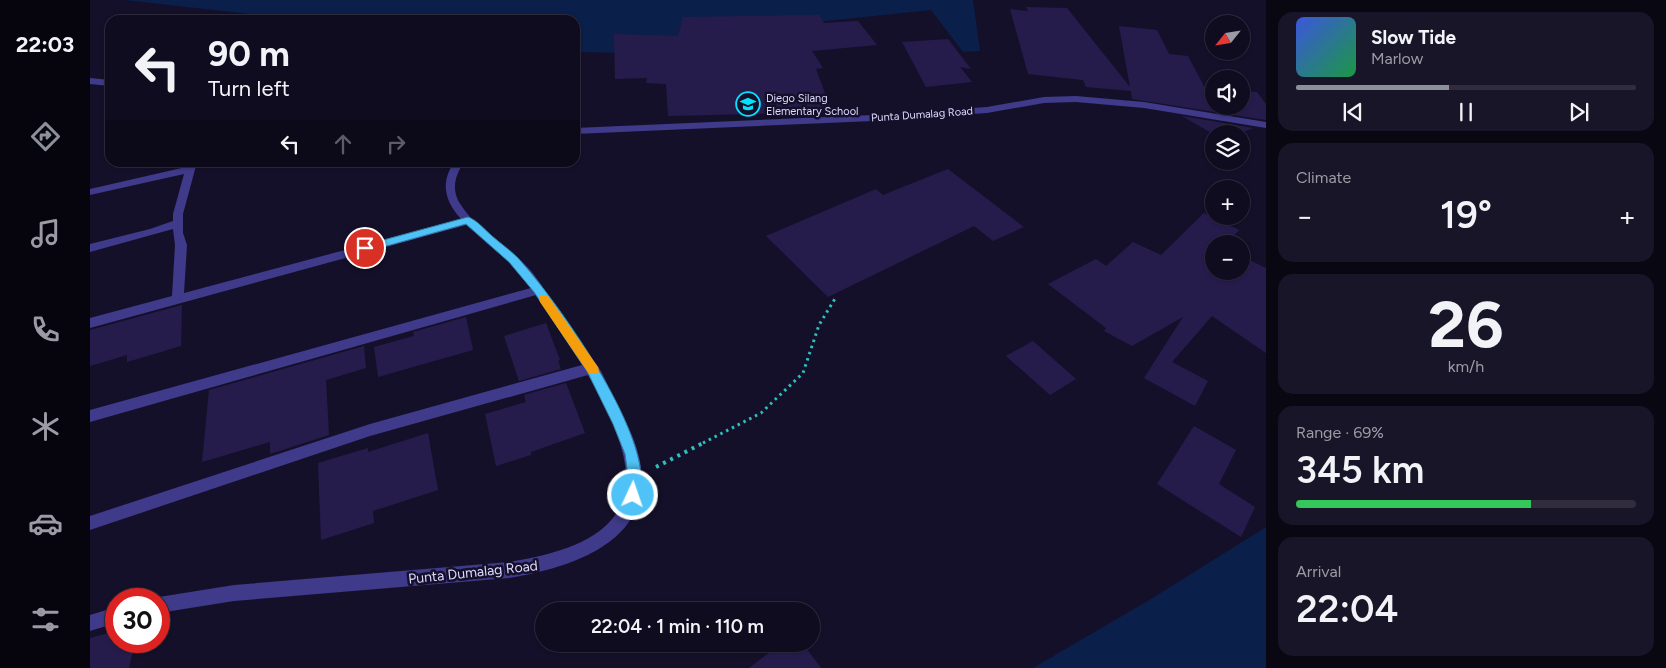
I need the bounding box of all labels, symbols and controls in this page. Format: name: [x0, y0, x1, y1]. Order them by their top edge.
north arrow: [1205, 15, 1250, 60]
map controls: [1205, 15, 1250, 280]
text: Slow Tide: [1371, 26, 1456, 49]
text: 22:03: [16, 31, 74, 58]
text: 90 m: [208, 33, 290, 75]
icon: left: [125, 35, 190, 100]
text: Marlow: [1371, 49, 1423, 68]
button: sound: [1205, 70, 1250, 115]
text: Turn left: [208, 75, 290, 102]
school or university icon: Diego Silang Elementary School: [735, 91, 761, 117]
place label: Diego Silang Elementary School: [766, 92, 858, 118]
icon: previous: [1339, 98, 1367, 126]
icon: pause: [1452, 98, 1480, 126]
icon: next: [1565, 98, 1593, 126]
street label: Punta Dumalag Road: [871, 104, 973, 125]
icon: directions: [28, 119, 63, 154]
button: layers: [1205, 125, 1250, 170]
icon: left: [276, 130, 304, 158]
icon: ahead: [329, 130, 357, 158]
icon: right: [382, 130, 410, 158]
text: Climate: [1296, 168, 1351, 187]
button: +: [1205, 180, 1250, 225]
text: 19°: [1440, 192, 1492, 238]
text: −: [1296, 199, 1313, 233]
text: +: [1619, 199, 1636, 233]
icon: music: [28, 216, 63, 251]
pin: [344, 227, 386, 269]
icon: arrive: [351, 234, 379, 262]
button: −: [1205, 235, 1250, 280]
text: 26: [1428, 285, 1504, 363]
icon: phone: [28, 312, 63, 347]
text: km/h: [1448, 357, 1484, 376]
icon: climate: [28, 409, 63, 444]
text: Range · 69%: [1296, 423, 1384, 442]
text: 345 km: [1296, 447, 1424, 493]
position arrow: [606, 468, 658, 520]
icon: car: [28, 506, 63, 541]
street label: Punta Dumalag Road: [407, 557, 539, 588]
text: Arrival: [1296, 562, 1341, 581]
text: 22:04: [1296, 586, 1399, 632]
speed limit sign: 30: [105, 588, 170, 653]
icon: filters: [28, 602, 63, 637]
text: 22:04 · 1 min · 110 m: [591, 615, 764, 638]

